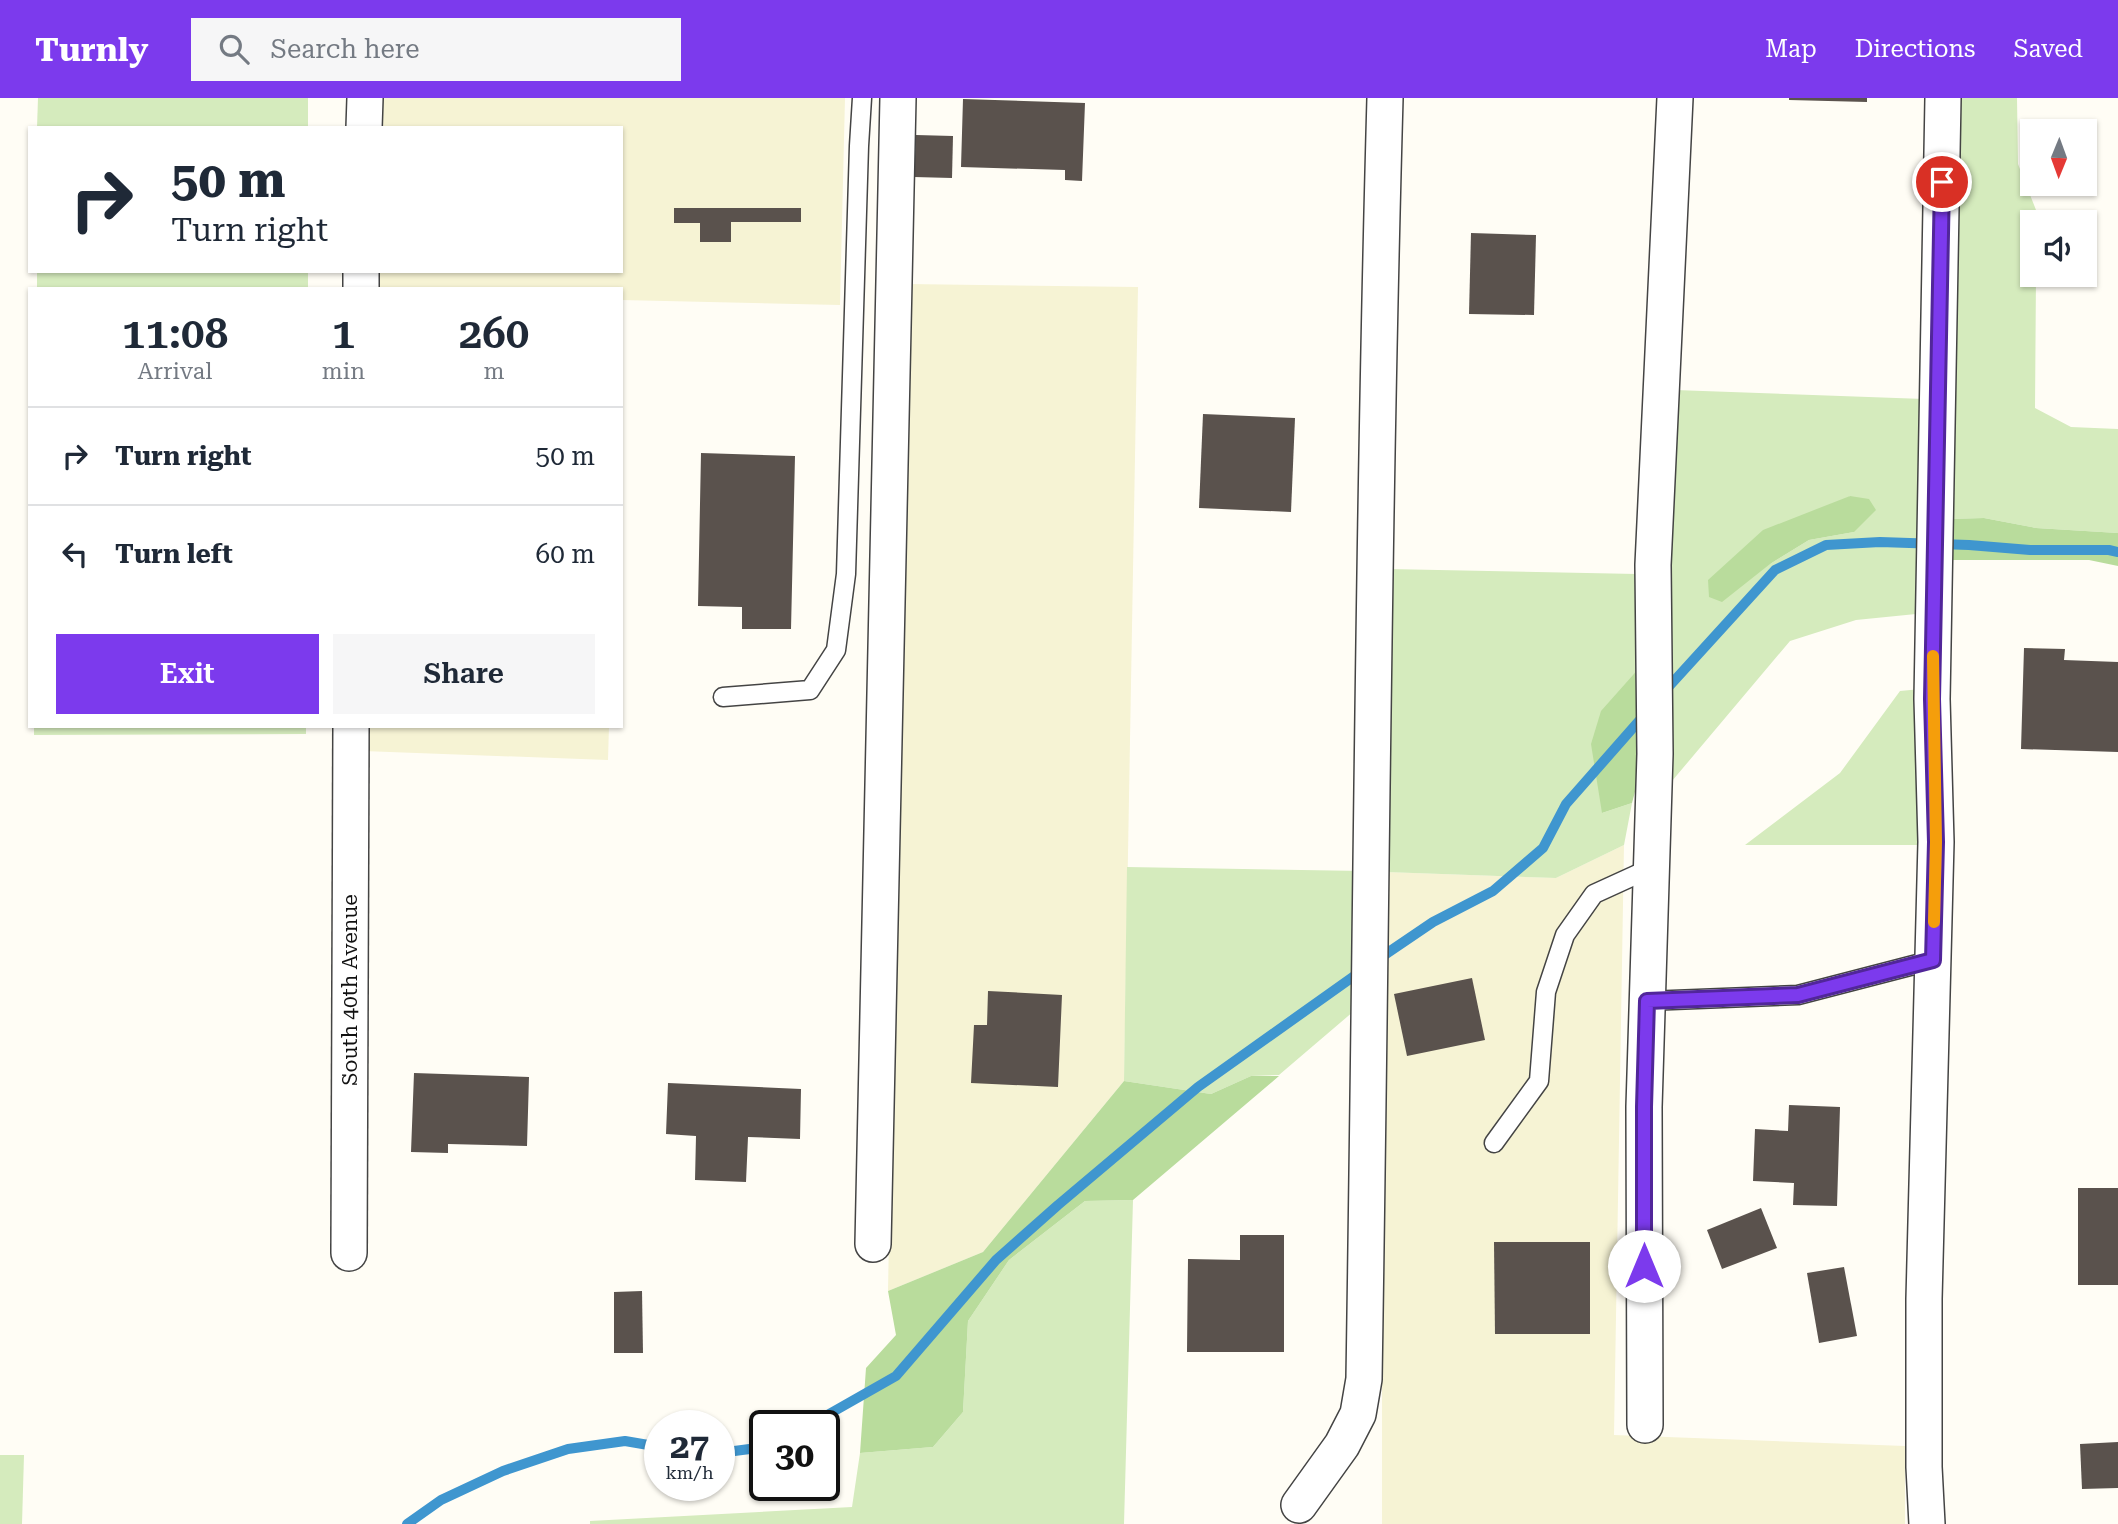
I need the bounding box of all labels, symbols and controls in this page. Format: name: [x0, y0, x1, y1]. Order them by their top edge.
search box: [191, 18, 681, 81]
text: Turnly: [35, 30, 149, 69]
icon: search: [215, 30, 253, 68]
text: Search here: [271, 34, 419, 64]
text: Map: [1765, 35, 1817, 63]
text: Directions: [1855, 35, 1975, 63]
text: Saved: [2013, 35, 2083, 63]
north arrow: [2020, 119, 2096, 196]
map controls: [2020, 119, 2097, 287]
text: 50 m: [171, 152, 286, 209]
pin: [1912, 152, 1972, 212]
icon: right: [56, 154, 147, 245]
icon: arrive: [1923, 163, 1961, 201]
button: sound: [2020, 210, 2097, 287]
text: Turn right: [171, 211, 328, 249]
text: 11:08: [122, 309, 228, 358]
text: 1: [332, 309, 355, 358]
text: 260: [459, 309, 529, 358]
text: Arrival: [138, 358, 212, 385]
text: min: [322, 358, 365, 385]
text: m: [483, 358, 504, 385]
icon: right: [56, 437, 94, 475]
text: Turn right: [115, 441, 251, 471]
text: 50 m: [536, 441, 595, 471]
icon: left: [56, 535, 94, 573]
text: Turn left: [115, 539, 233, 569]
text: 60 m: [536, 539, 595, 569]
button: Exit: [56, 634, 319, 714]
button: Share: [333, 634, 595, 714]
street label: South 40th Avenue: [338, 894, 362, 1086]
position arrow: [1607, 1229, 1681, 1303]
speed limit sign: 30: [749, 1410, 840, 1501]
text: 27: [670, 1426, 709, 1467]
text: km/h: [665, 1462, 714, 1483]

